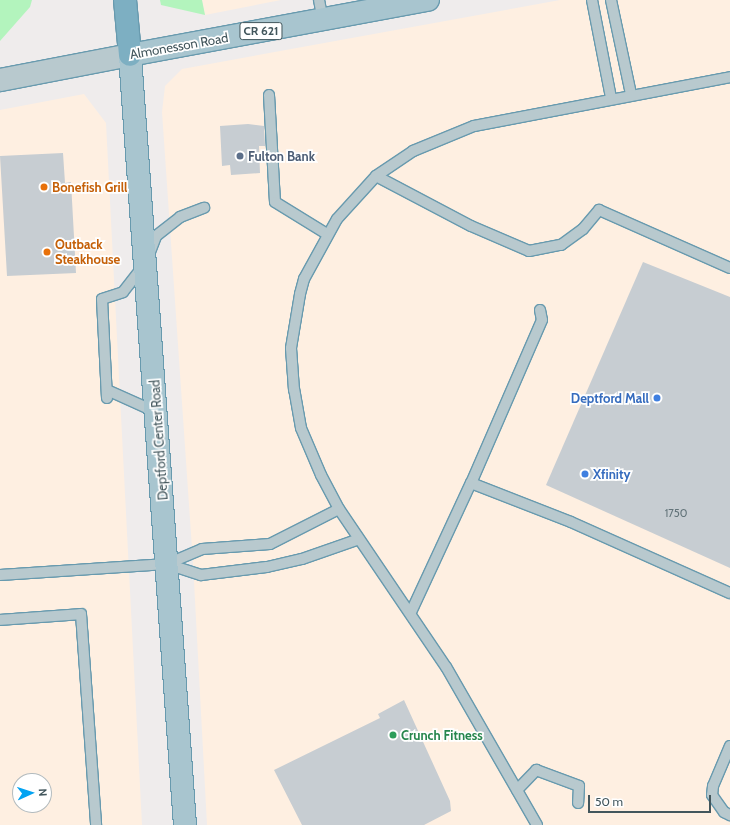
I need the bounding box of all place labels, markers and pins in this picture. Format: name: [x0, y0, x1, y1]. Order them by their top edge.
place label: Fulton Bank: [248, 148, 315, 164]
marker: Fulton Bank: [235, 151, 245, 161]
place label: Bonefish Grill: [52, 179, 127, 195]
marker: Bonefish Grill: [39, 182, 49, 192]
place label: Outback Steakhouse: [55, 237, 120, 268]
marker: Outback Steakhouse: [42, 247, 52, 257]
place label: Deptford Mall: [571, 390, 649, 406]
marker: Deptford Mall: [652, 393, 662, 403]
place label: Xfinity: [593, 466, 630, 482]
marker: Xfinity: [580, 469, 590, 479]
place label: Crunch Fitness: [401, 727, 483, 743]
marker: Crunch Fitness: [388, 730, 398, 740]

